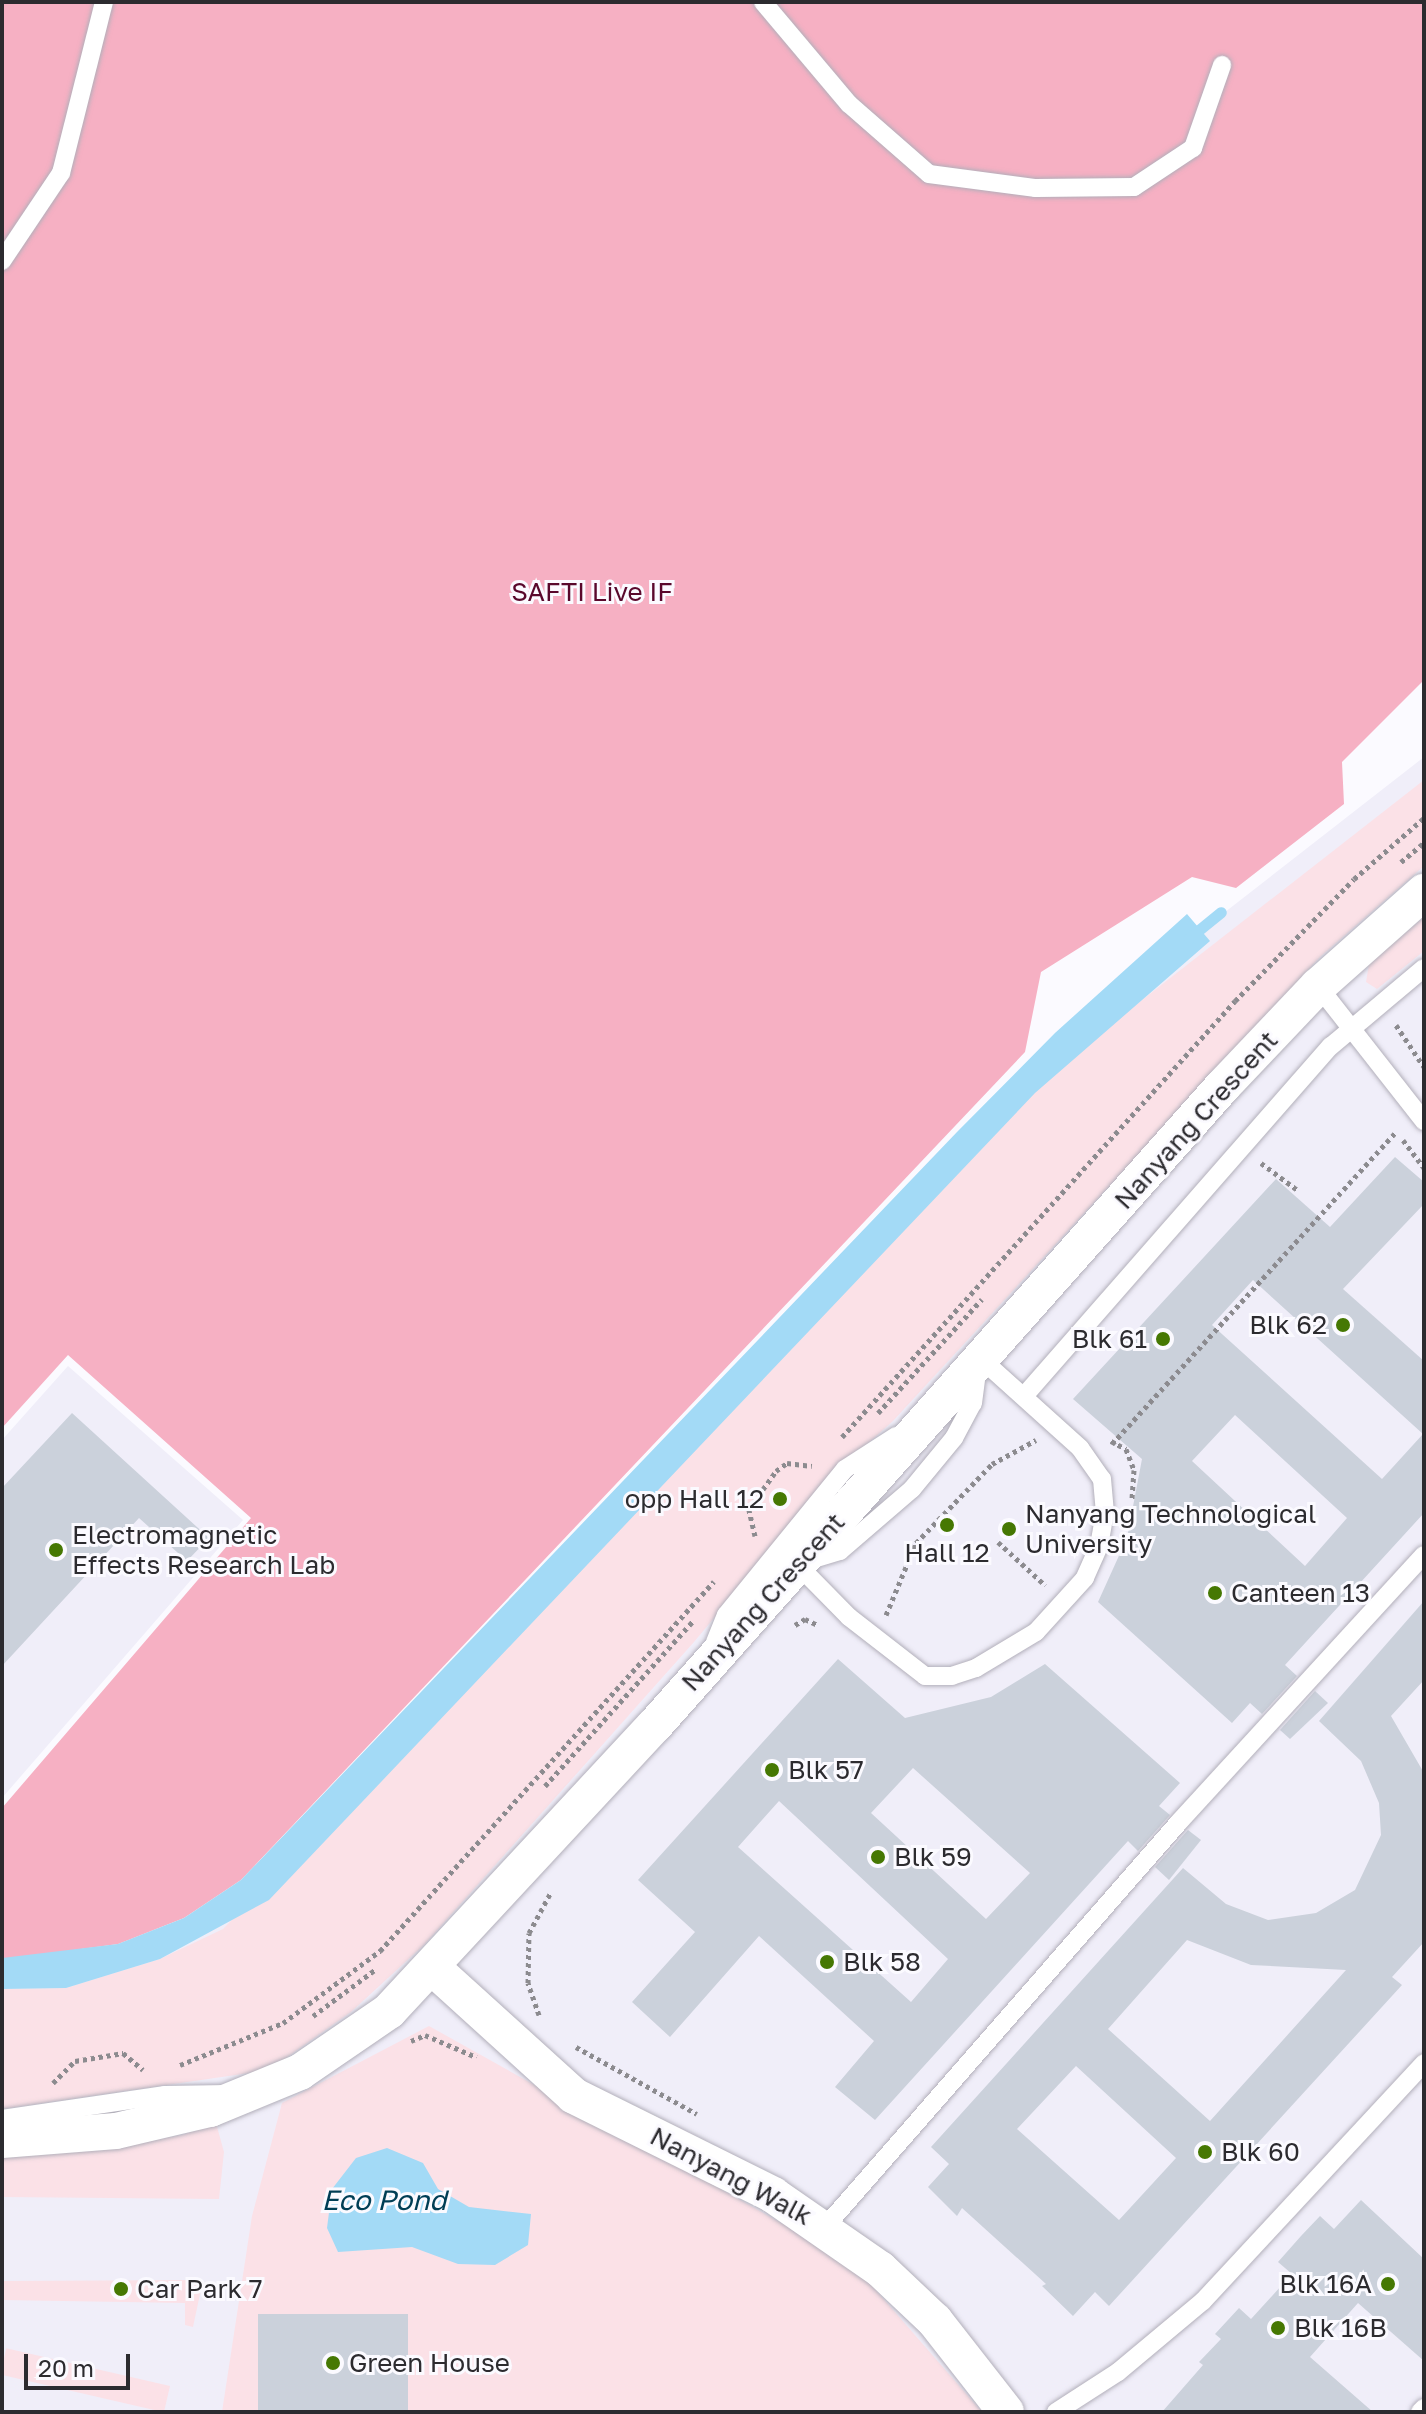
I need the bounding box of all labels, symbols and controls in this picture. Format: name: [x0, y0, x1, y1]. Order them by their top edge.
park label: SAFTI Live IF: [511, 576, 673, 608]
street label: Nanyang Crescent: [1108, 1025, 1284, 1215]
place label: Blk 62: [1249, 1309, 1327, 1341]
marker: Blk 62: [1334, 1316, 1352, 1334]
place label: Blk 61: [1072, 1323, 1147, 1355]
marker: Blk 61: [1154, 1330, 1172, 1348]
place label: opp Hall 12: [625, 1483, 764, 1515]
marker: opp Hall 12: [771, 1490, 789, 1508]
place label: Nanyang Technological University: [1025, 1498, 1316, 1560]
street label: Nanyang Crescent: [675, 1507, 851, 1697]
marker: Hall 12: [938, 1516, 956, 1534]
place label: Electromagnetic Effects Research Lab: [72, 1519, 335, 1580]
marker: Nanyang Technological University: [1000, 1520, 1018, 1538]
place label: Hall 12: [904, 1537, 990, 1569]
marker: Electromagnetic Effects Research Lab: [47, 1541, 65, 1559]
place label: Canteen 13: [1231, 1577, 1370, 1609]
marker: Canteen 13: [1206, 1584, 1224, 1602]
place label: Blk 57: [788, 1754, 864, 1786]
marker: Blk 57: [763, 1761, 781, 1779]
place label: Blk 59: [894, 1841, 972, 1873]
marker: Blk 59: [869, 1848, 887, 1866]
place label: Blk 58: [843, 1946, 921, 1978]
marker: Blk 58: [818, 1953, 836, 1971]
street label: Nanyang Walk: [645, 2120, 817, 2232]
place label: Blk 60: [1221, 2136, 1300, 2168]
marker: Blk 60: [1196, 2143, 1214, 2161]
water label: Eco Pond: [321, 2183, 447, 2217]
place label: Blk 16A: [1279, 2268, 1372, 2300]
place label: Car Park 7: [137, 2273, 263, 2305]
marker: Blk 16A: [1379, 2275, 1397, 2293]
marker: Car Park 7: [112, 2280, 130, 2298]
place label: Blk 16B: [1294, 2312, 1387, 2344]
marker: Blk 16B: [1269, 2319, 1287, 2337]
scale bar: [28, 2338, 134, 2388]
place label: Green House: [349, 2347, 510, 2379]
text: 20 m: [38, 2353, 94, 2382]
marker: Green House: [324, 2354, 342, 2372]

